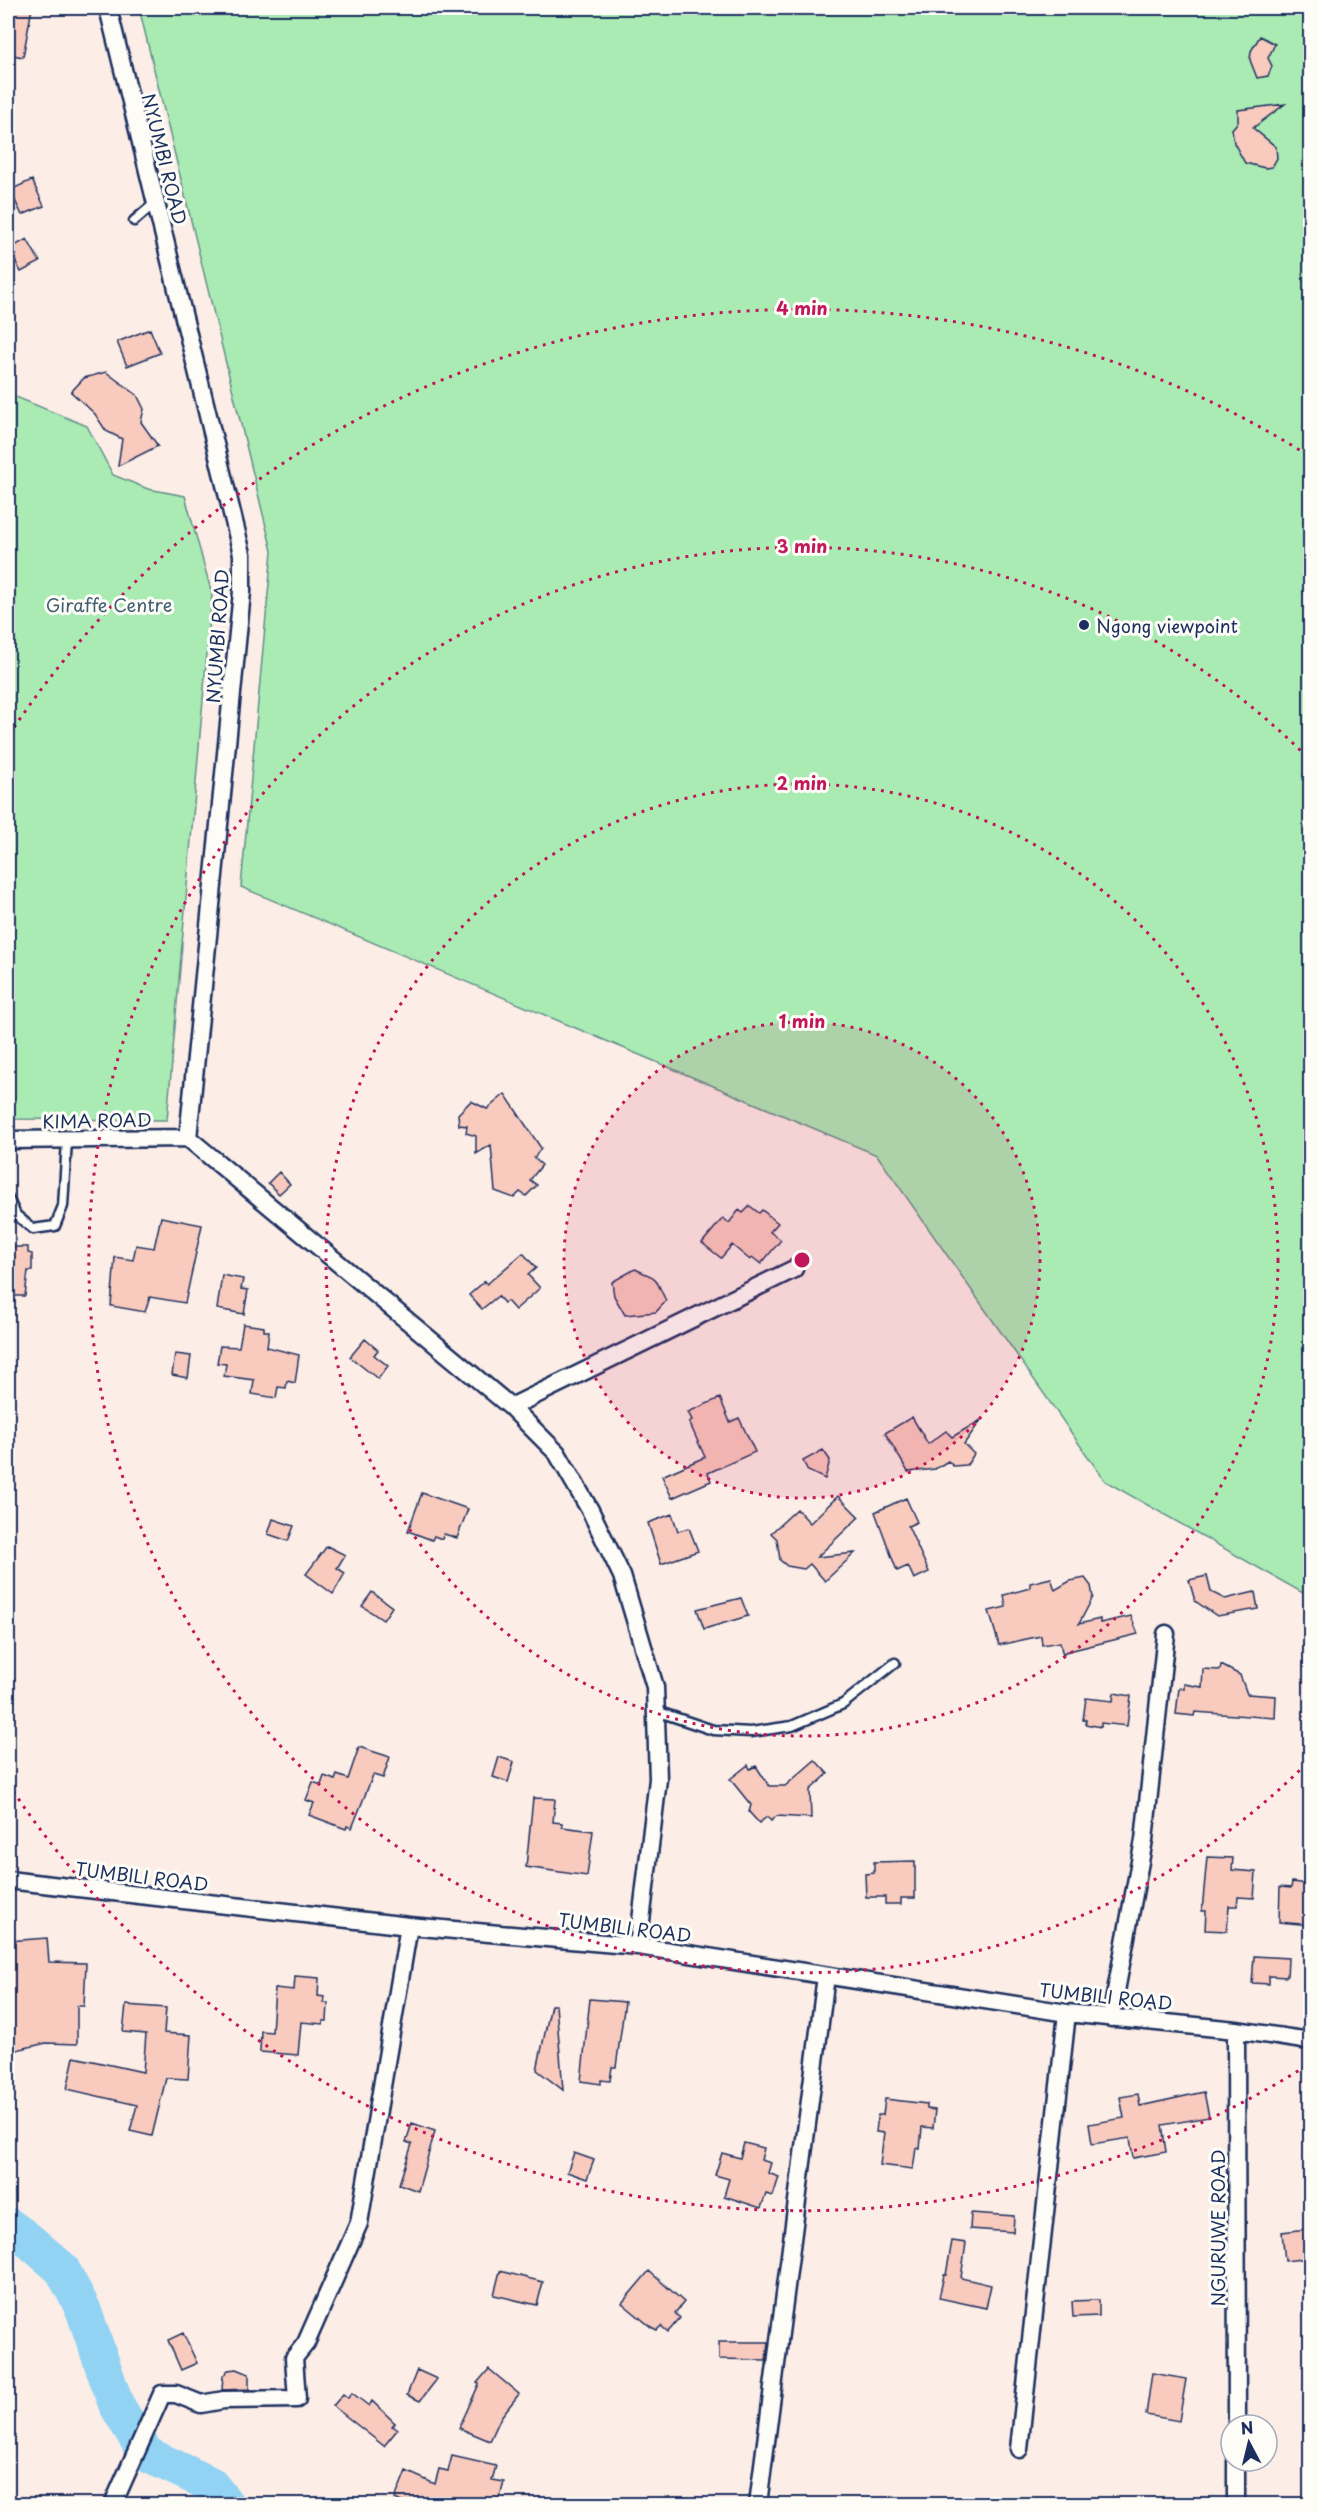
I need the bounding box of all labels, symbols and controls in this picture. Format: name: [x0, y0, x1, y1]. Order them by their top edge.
street label: NYUMBI ROAD: [136, 91, 194, 227]
text: 4 min: [776, 294, 828, 321]
text: 3 min: [777, 532, 827, 559]
street label: NYUMBI ROAD: [199, 568, 235, 704]
park label: Giraffe Centre: [46, 591, 172, 618]
place label: Ngong viewpoint: [1096, 612, 1238, 639]
marker: Ngong viewpoint: [1077, 618, 1091, 632]
text: 2 min: [777, 769, 827, 796]
text: 1 min: [779, 1007, 825, 1034]
street label: KIMA ROAD: [42, 1106, 152, 1134]
centre of rings: [792, 1250, 812, 1270]
street label: TUMBILI ROAD: [74, 1854, 210, 1898]
street label: TUMBILI ROAD: [557, 1905, 693, 1949]
street label: TUMBILI ROAD: [1038, 1976, 1174, 2016]
street label: NGURUWE ROAD: [1204, 2149, 1231, 2307]
north arrow: [1219, 2413, 1279, 2473]
text: N: [1239, 2414, 1255, 2440]

